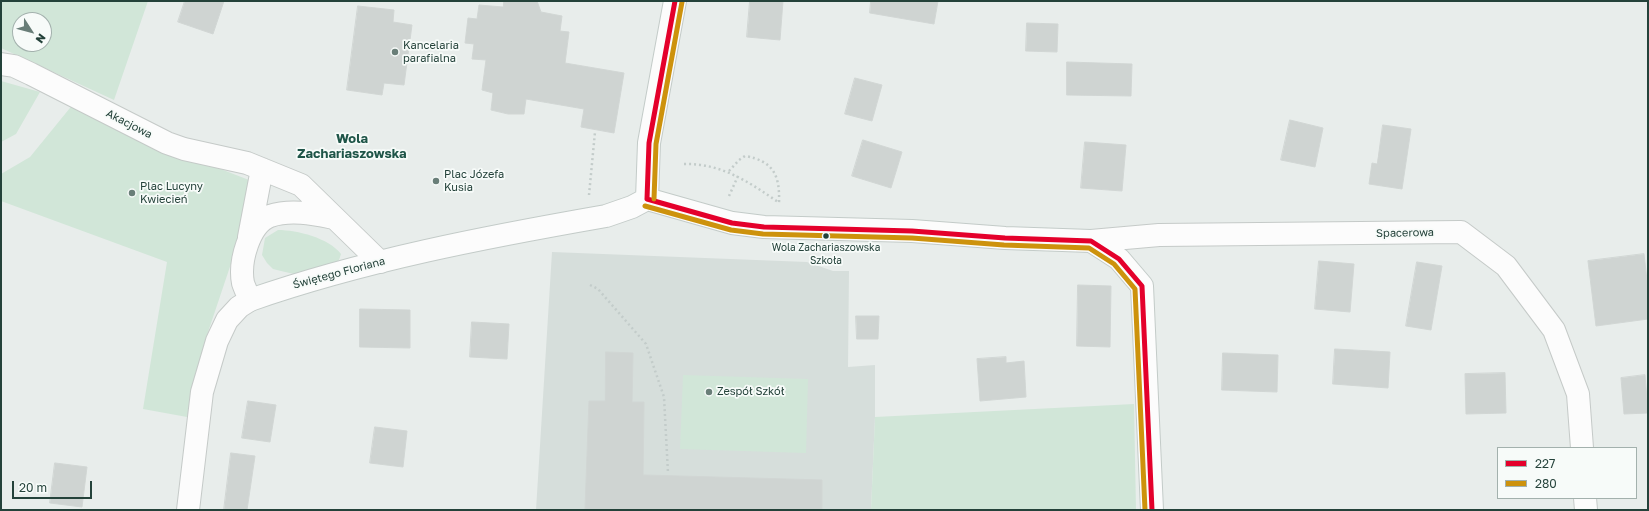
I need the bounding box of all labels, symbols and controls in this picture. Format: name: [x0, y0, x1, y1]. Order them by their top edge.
north arrow: [12, 12, 52, 52]
text: N: [34, 32, 49, 46]
place label: Kancelaria parafialna: [403, 39, 459, 65]
marker: Kancelaria parafialna: [390, 47, 400, 57]
street label: Akacjowa: [104, 107, 154, 141]
district label: Wola Zachariaszowska: [297, 131, 407, 162]
place label: Plac Józefa Kusia: [444, 168, 504, 194]
marker: Plac Józefa Kusia: [431, 176, 441, 186]
place label: Plac Lucyny Kwiecień: [140, 180, 203, 206]
marker: Plac Lucyny Kwiecień: [127, 188, 137, 198]
street label: Spacerowa: [1376, 226, 1434, 240]
marker: Wola Zachariaszowska Szkoła: [821, 231, 831, 241]
place label: Wola Zachariaszowska Szkoła: [772, 242, 880, 266]
street label: Świętego Floriana: [291, 254, 387, 292]
place label: Zespół Szkół: [717, 385, 785, 399]
marker: Zespół Szkół: [704, 387, 714, 397]
legend: [1497, 447, 1637, 499]
text: 227: [1535, 456, 1555, 471]
scale bar: [14, 473, 94, 499]
text: 280: [1535, 476, 1557, 491]
text: 20 m: [19, 480, 47, 495]

